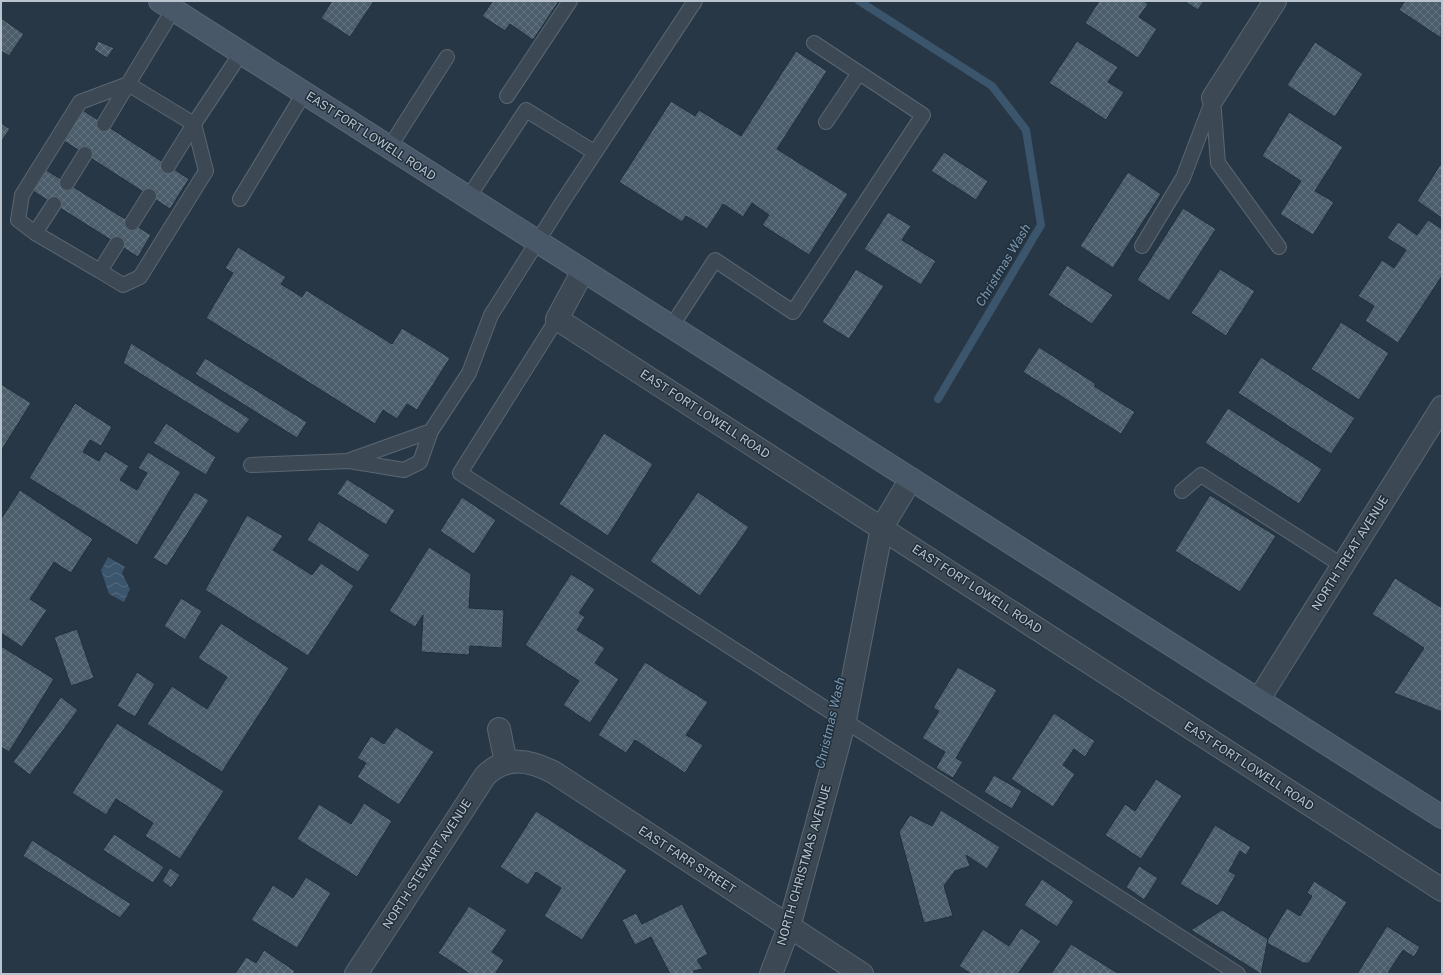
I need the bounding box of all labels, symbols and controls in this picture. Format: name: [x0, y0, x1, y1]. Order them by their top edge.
street label: EAST FORT LOWELL ROAD: [304, 89, 438, 183]
water label: Christmas Wash: [972, 221, 1034, 309]
street label: EAST FORT LOWELL ROAD: [638, 367, 772, 461]
street label: NORTH TREAT AVENUE: [1309, 493, 1391, 613]
street label: EAST FORT LOWELL ROAD: [910, 542, 1044, 636]
water label: Christmas Wash: [812, 676, 848, 770]
street label: EAST FORT LOWELL ROAD: [1182, 719, 1316, 813]
street label: NORTH CHRISTMAS AVENUE: [774, 783, 834, 947]
street label: NORTH STEWART AVENUE: [380, 797, 474, 931]
street label: EAST FARR STREET: [636, 823, 738, 897]

